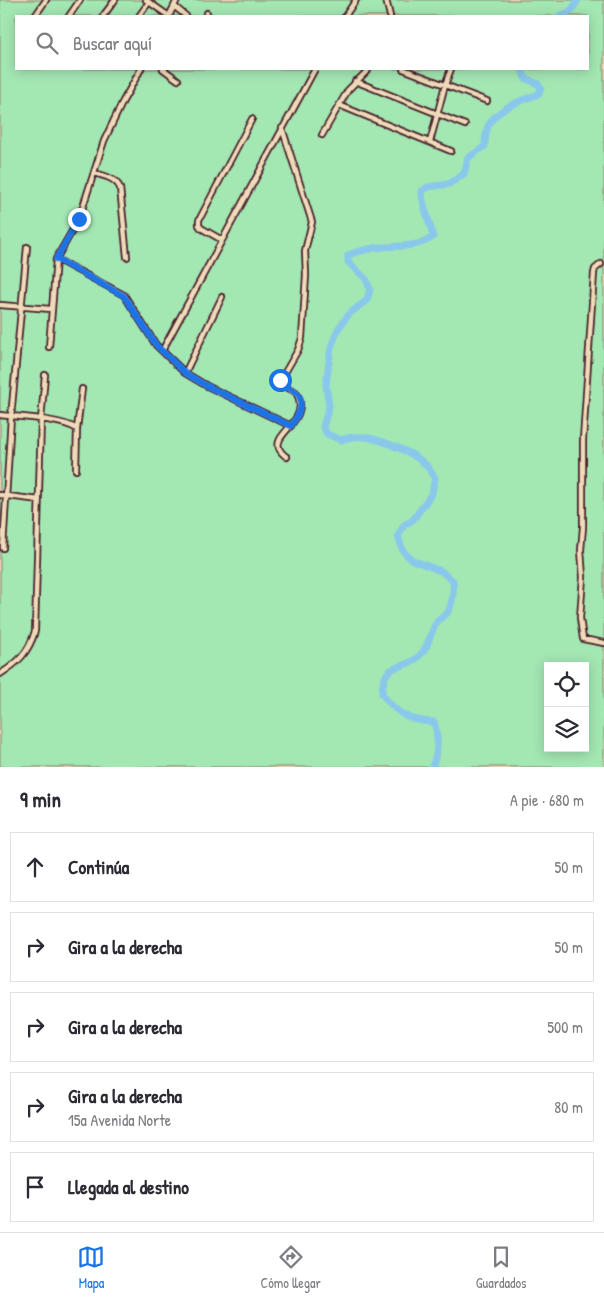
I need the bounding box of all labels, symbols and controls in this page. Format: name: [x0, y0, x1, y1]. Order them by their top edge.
search box: [15, 15, 589, 70]
icon: search: [33, 29, 61, 57]
text: Buscar aquí: [73, 30, 152, 56]
route end: [68, 208, 91, 231]
route start: [269, 369, 292, 392]
map controls: [544, 662, 589, 752]
button: locate: [544, 662, 589, 707]
button: layers: [544, 707, 589, 752]
text: 9 min: [20, 785, 61, 814]
text: A pie · 680 m: [510, 789, 584, 811]
icon: ahead: [21, 853, 49, 881]
text: Continúa: [68, 854, 129, 880]
text: 50 m: [555, 856, 583, 878]
icon: right: [21, 933, 49, 961]
text: Gira a la derecha: [68, 934, 182, 960]
text: 50 m: [555, 936, 583, 958]
icon: right: [21, 1013, 49, 1041]
text: Gira a la derecha: [68, 1014, 182, 1040]
text: 500 m: [547, 1016, 583, 1038]
text: Gira a la derecha: [68, 1083, 182, 1109]
icon: right: [21, 1093, 49, 1121]
text: 80 m: [554, 1096, 583, 1118]
text: 15a Avenida Norte: [68, 1109, 171, 1131]
icon: arrive: [21, 1173, 49, 1201]
text: Llegada al destino: [68, 1174, 189, 1200]
tab: Mapa: [77, 1243, 105, 1292]
tab: Cómo llegar: [260, 1243, 321, 1292]
tab: Guardados: [476, 1243, 526, 1292]

